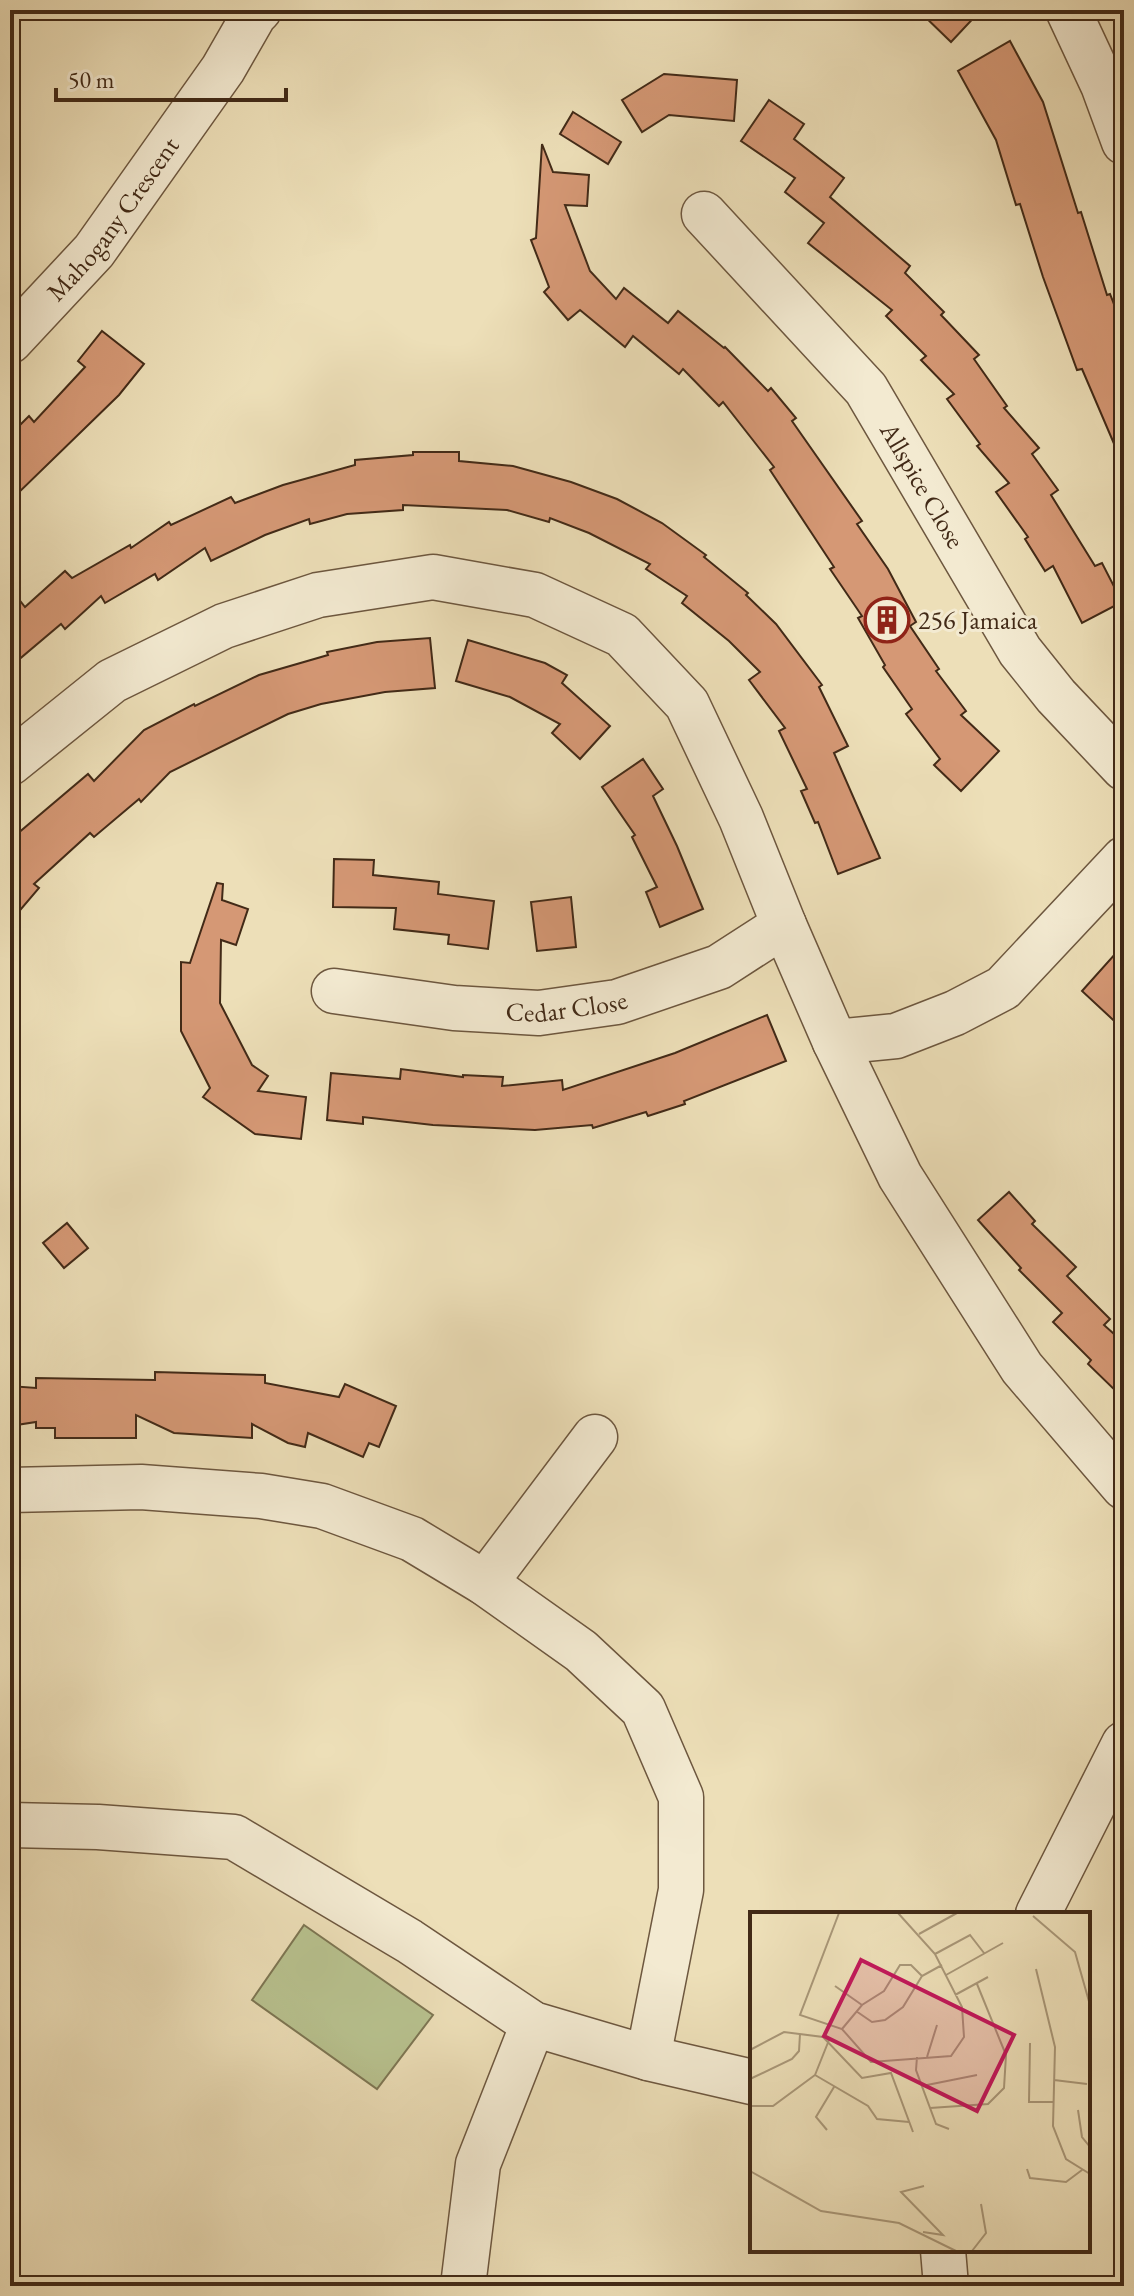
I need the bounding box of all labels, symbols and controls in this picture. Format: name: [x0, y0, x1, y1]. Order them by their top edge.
scale bar: [56, 52, 286, 102]
text: 50 m: [68, 64, 115, 95]
street label: Mahogany Crescent: [39, 130, 187, 308]
street label: Allspice Close: [872, 415, 973, 554]
building icon: 256 Jamaica: [863, 596, 911, 644]
place label: 256 Jamaica: [918, 603, 1038, 637]
street label: Cedar Close: [505, 983, 632, 1031]
inset map: [750, 1912, 1090, 2252]

